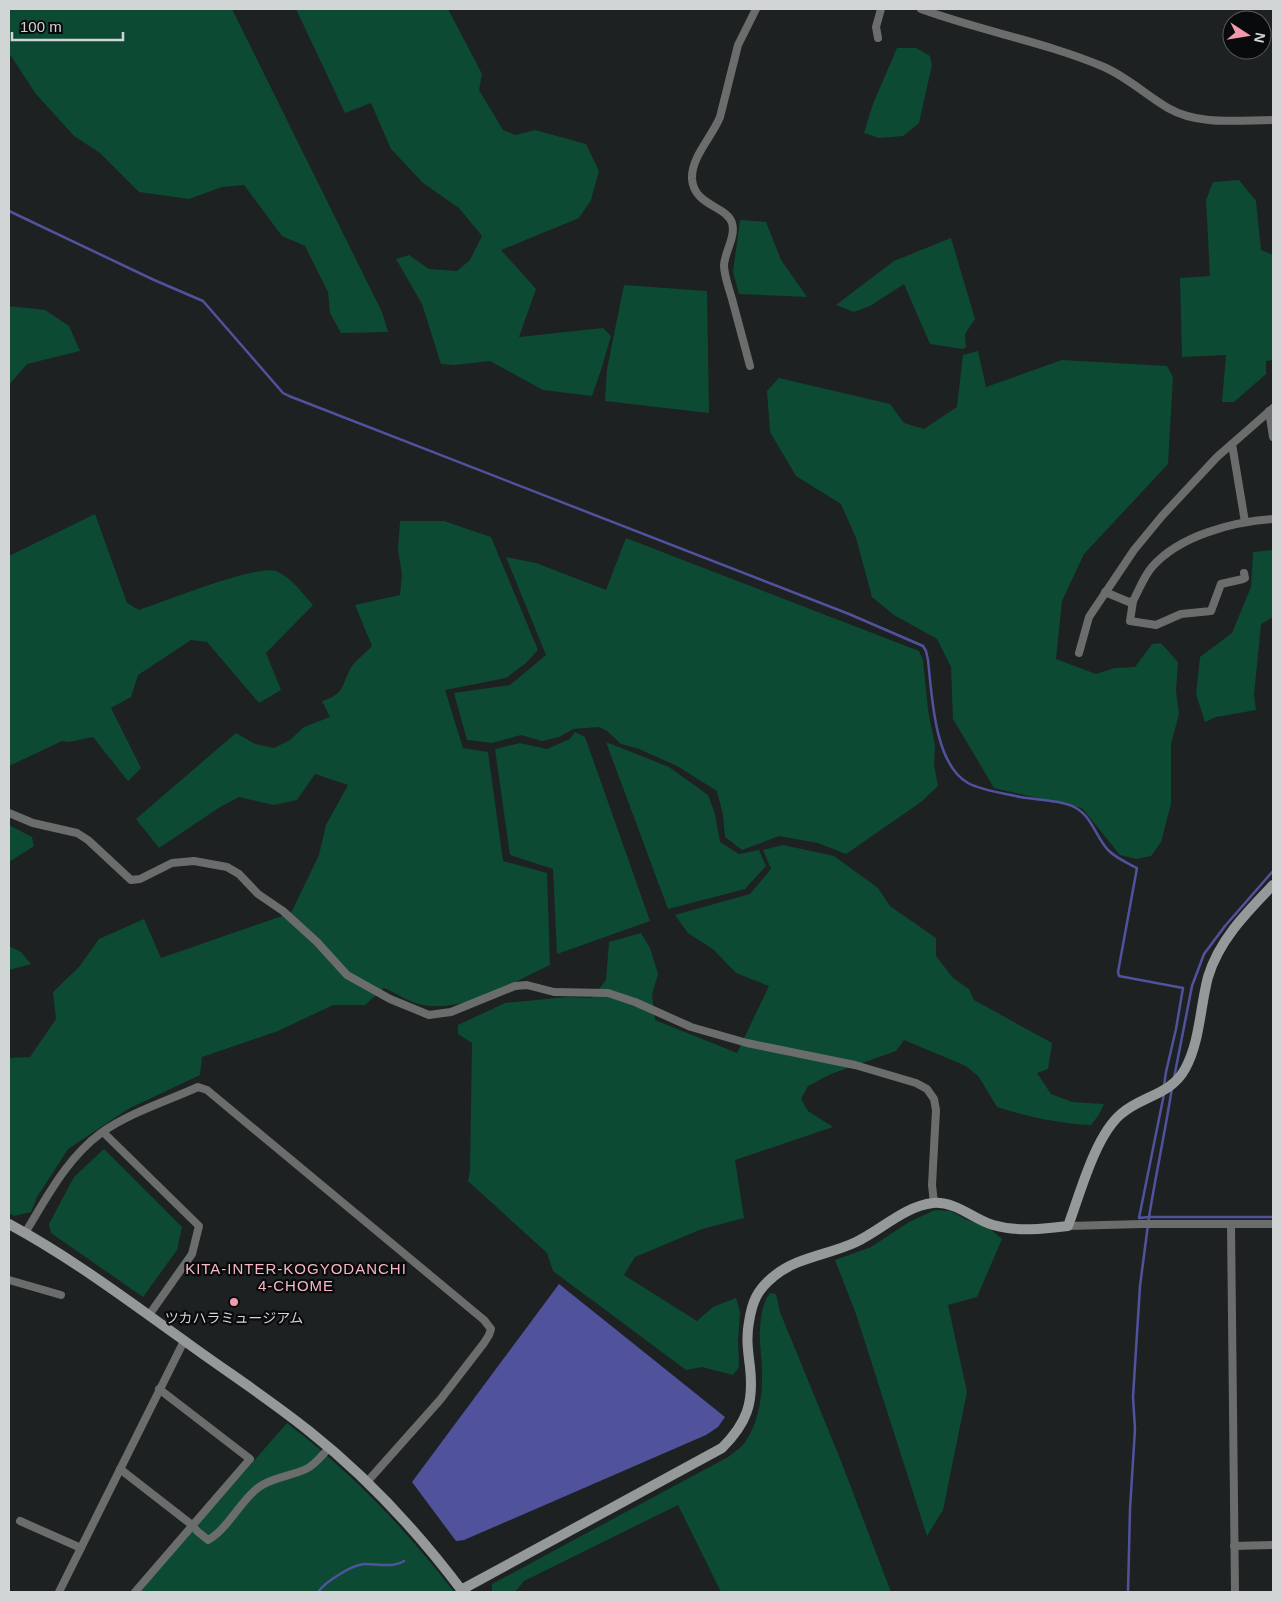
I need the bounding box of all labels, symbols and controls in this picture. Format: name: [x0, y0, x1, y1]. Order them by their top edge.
scale bar: [12, 10, 124, 42]
north arrow: [1222, 10, 1272, 60]
text: 100 m: [20, 18, 62, 35]
text: N: [1251, 31, 1269, 44]
district label: KITA-INTER-KOGYODANCHI 4-CHOME: [185, 1260, 407, 1294]
marker: ツカハラミュージアム: [228, 1296, 240, 1308]
place label: ツカハラミュージアム: [165, 1310, 303, 1326]

